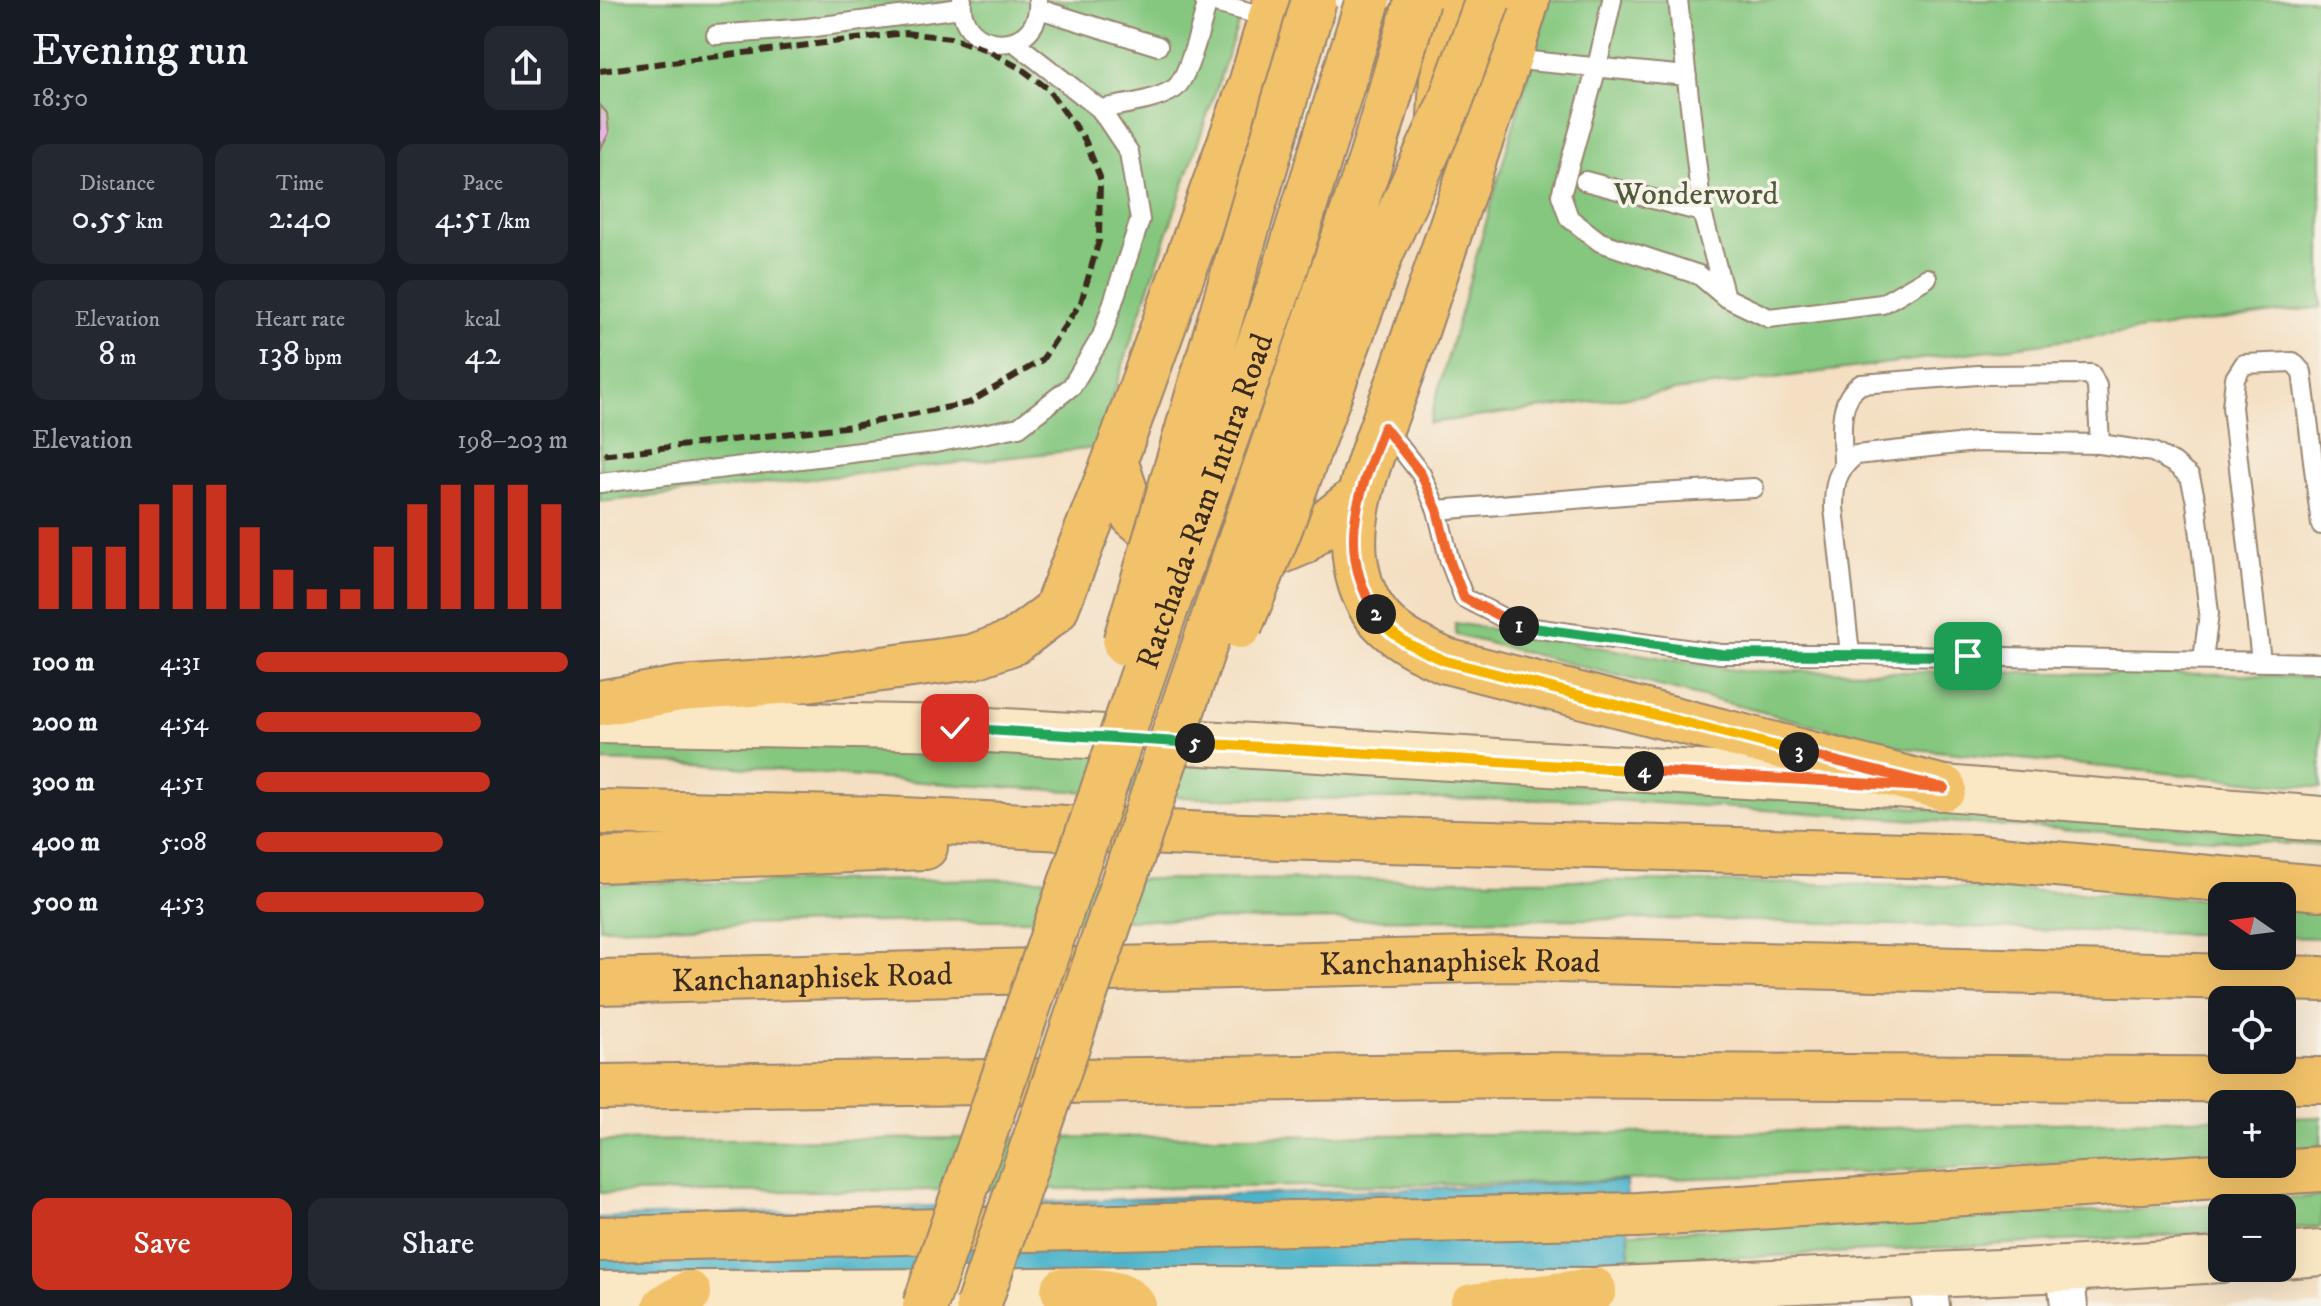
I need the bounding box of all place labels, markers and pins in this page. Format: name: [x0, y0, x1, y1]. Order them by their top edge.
pin: 2: [1356, 594, 1396, 634]
pin: 1: [1499, 606, 1539, 646]
pin: [1934, 622, 2002, 690]
pin: [921, 694, 989, 762]
pin: 5: [1175, 723, 1215, 763]
pin: 3: [1779, 732, 1819, 772]
pin: 4: [1624, 751, 1664, 791]

